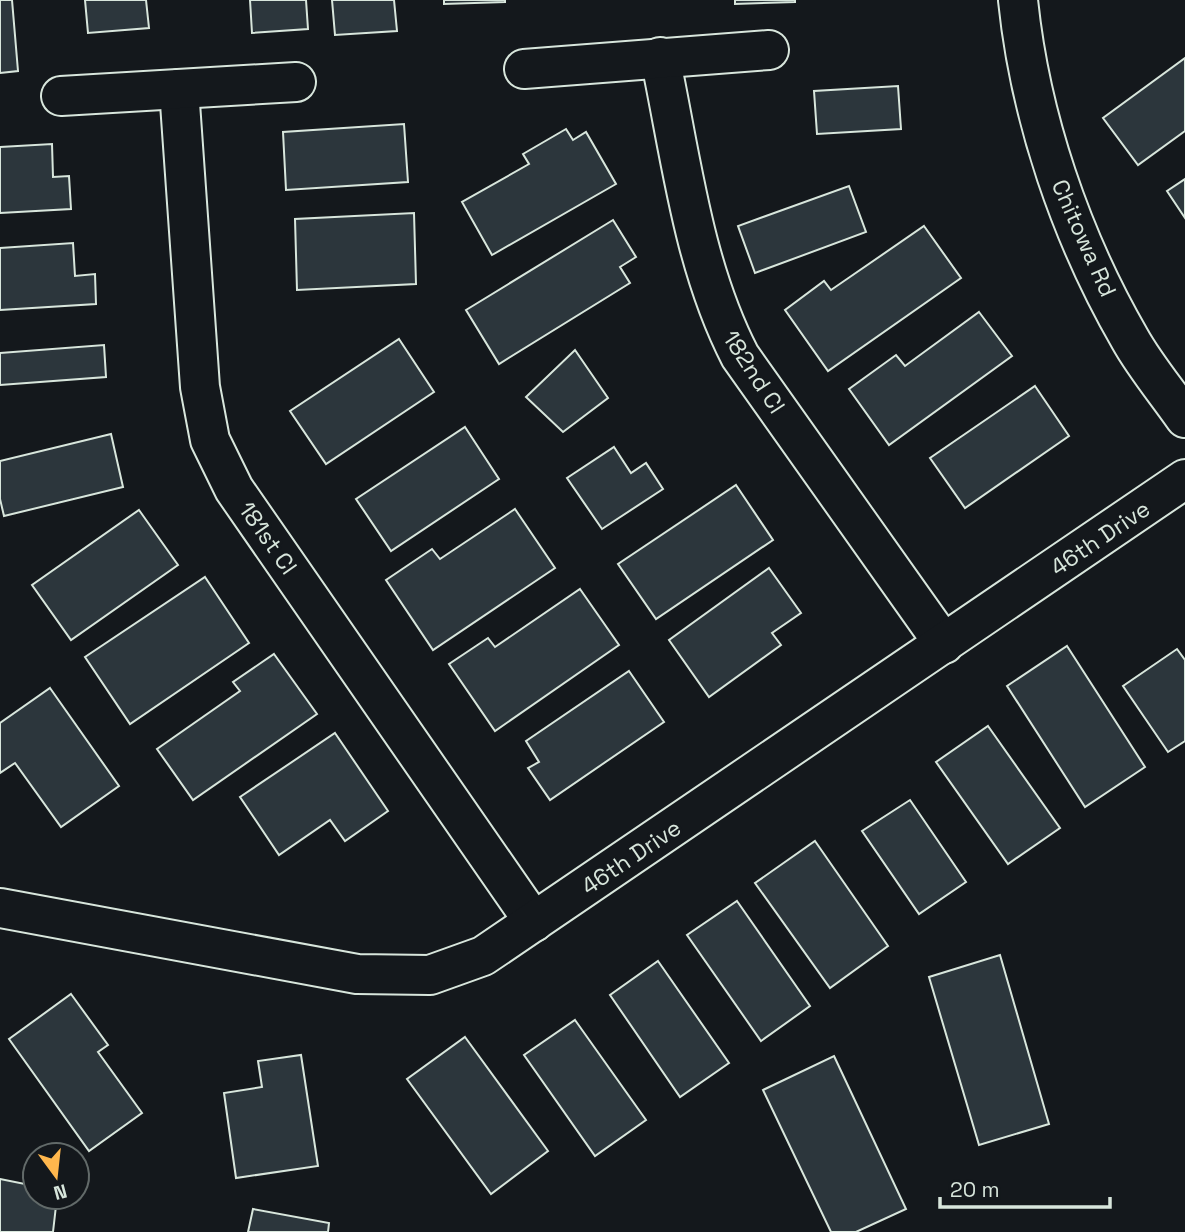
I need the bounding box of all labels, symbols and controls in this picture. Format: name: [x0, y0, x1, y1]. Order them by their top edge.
street label: Chitowa Rd: [1045, 175, 1123, 301]
street label: 182nd Cl: [716, 325, 792, 419]
street label: 46th Drive: [1044, 494, 1156, 582]
street label: 181st Cl: [232, 496, 304, 580]
street label: 46th Drive: [575, 813, 687, 901]
north arrow: [21, 1141, 91, 1211]
scale bar: [940, 1166, 1110, 1210]
text: 20 m: [950, 1176, 1000, 1203]
text: N: [51, 1178, 70, 1206]

